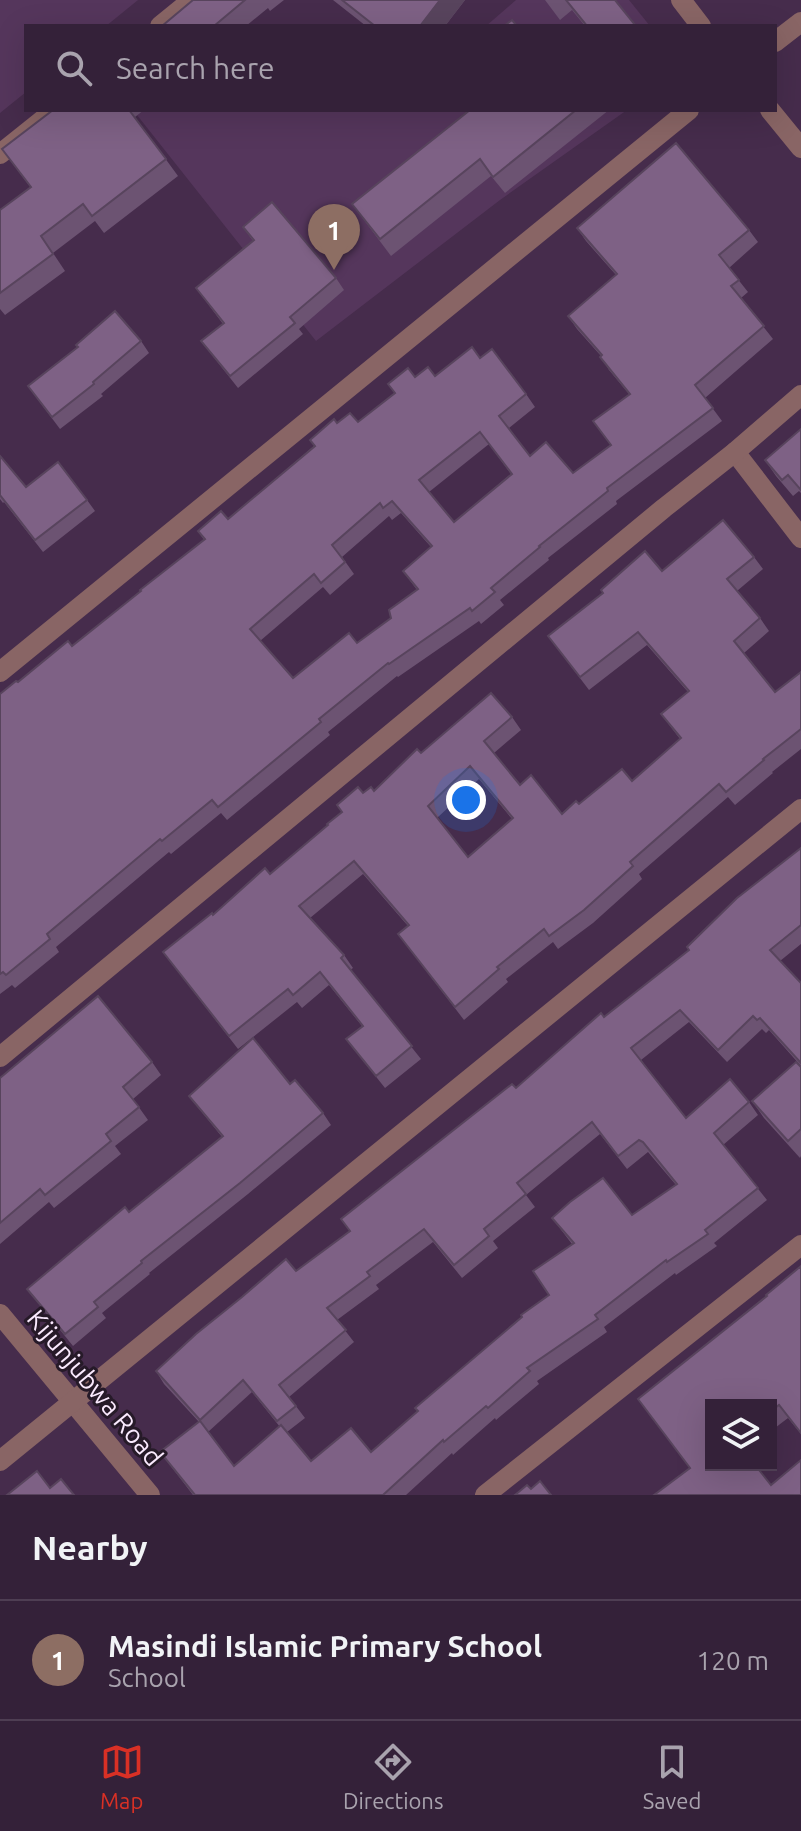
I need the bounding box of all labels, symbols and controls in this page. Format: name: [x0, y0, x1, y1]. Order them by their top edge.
search box: [24, 24, 777, 112]
icon: search: [52, 46, 96, 90]
text: Search here: [116, 51, 275, 85]
pin: 1: [308, 204, 360, 270]
your location: [446, 780, 486, 820]
street label: Kijunjubwa Road: [22, 1304, 169, 1471]
map controls: [705, 1399, 777, 1471]
button: layers: [705, 1399, 777, 1471]
text: Nearby: [32, 1528, 147, 1566]
text: Masindi Islamic Primary School: [108, 1629, 542, 1663]
text: 1: [51, 1646, 65, 1675]
text: 120 m: [697, 1646, 769, 1675]
text: School: [108, 1663, 186, 1692]
tab: Map: [100, 1740, 144, 1813]
tab: Directions: [343, 1740, 443, 1813]
tab: Saved: [643, 1740, 701, 1813]

